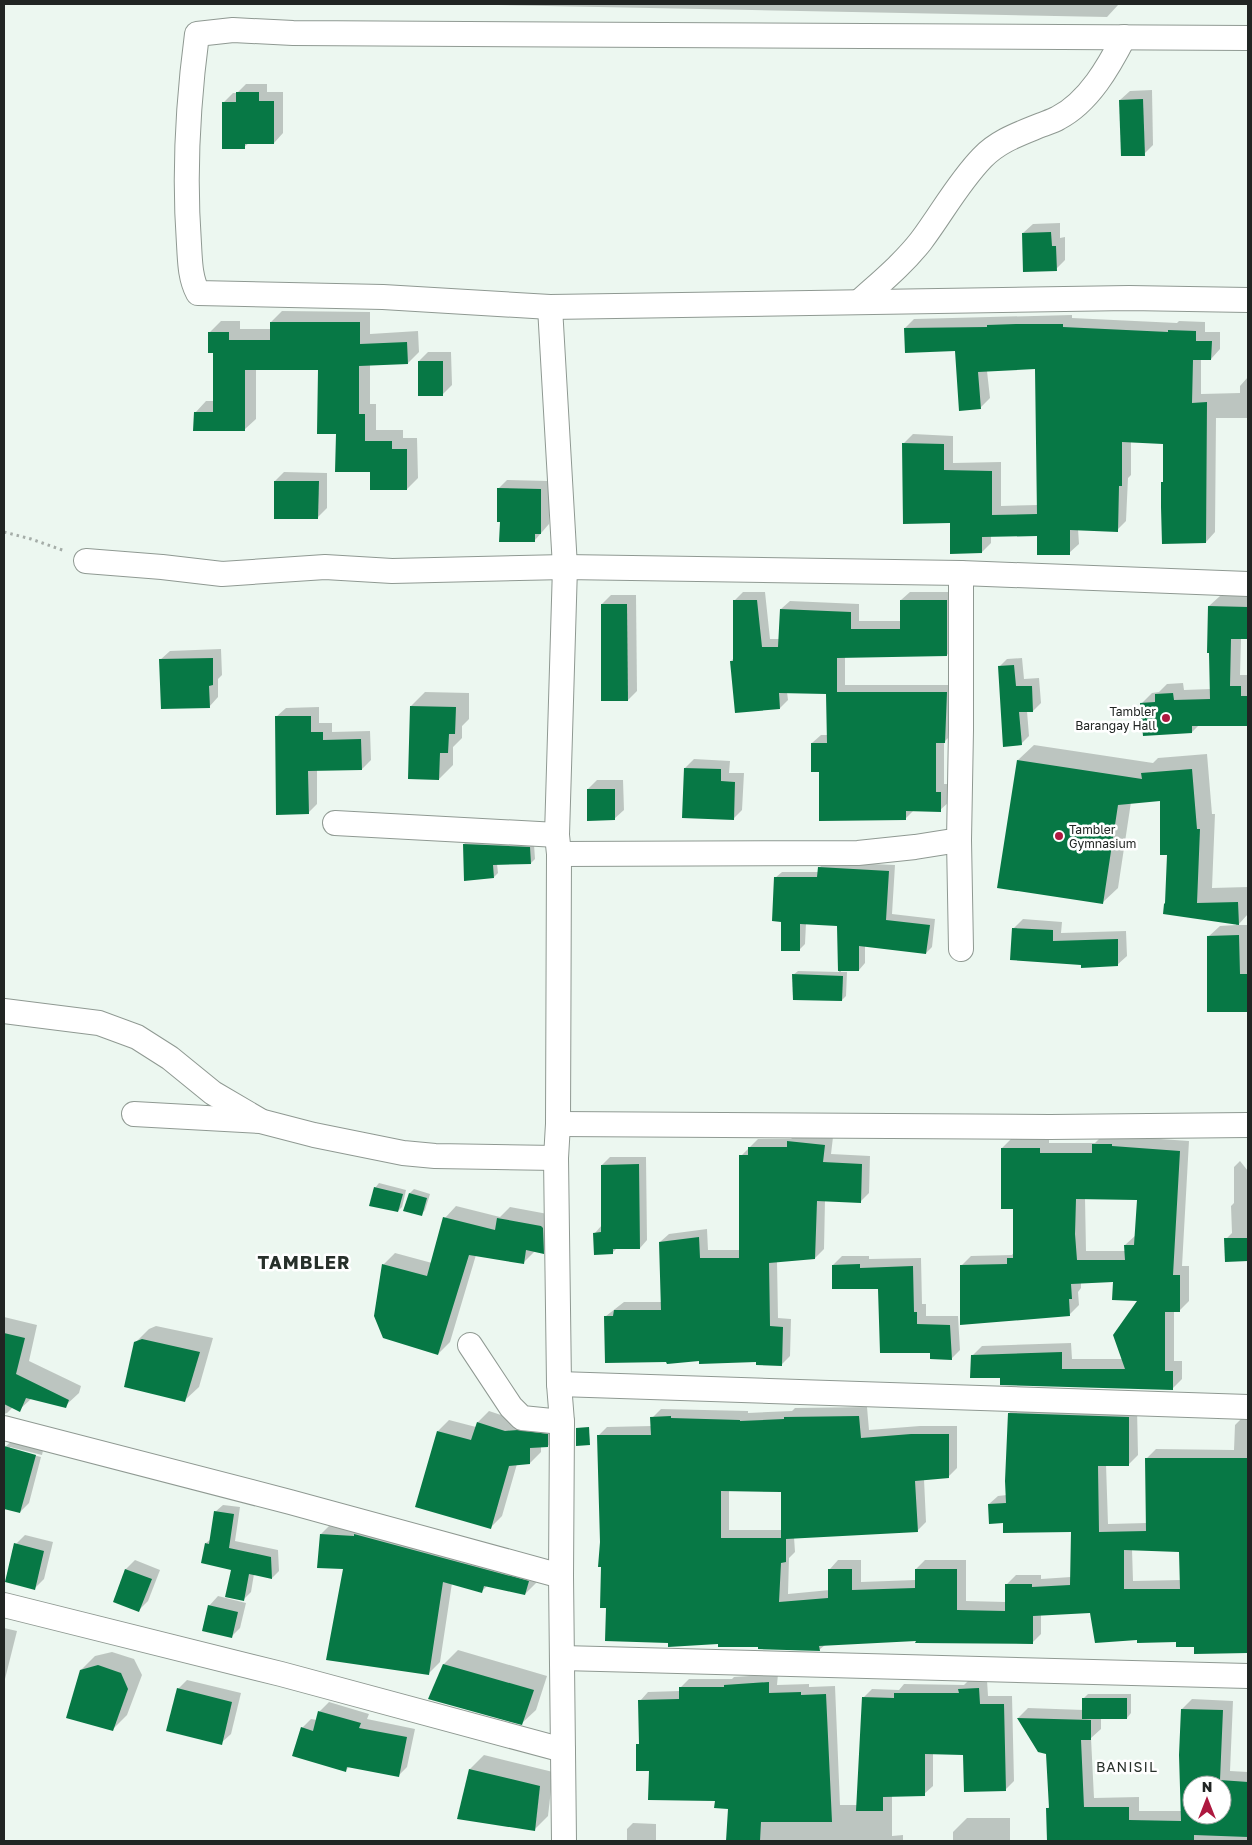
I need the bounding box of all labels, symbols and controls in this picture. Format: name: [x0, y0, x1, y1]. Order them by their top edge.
place label: Tambler Barangay Hall: [1075, 704, 1156, 733]
marker: Tambler Barangay Hall: [1160, 712, 1172, 724]
place label: Tambler Gymnasium: [1069, 822, 1136, 851]
marker: Tambler Gymnasium: [1053, 830, 1065, 842]
district label: TAMBLER: [258, 1251, 350, 1273]
district label: BANISIL: [1096, 1758, 1158, 1775]
north arrow: [1182, 1775, 1232, 1825]
text: N: [1202, 1778, 1212, 1795]

